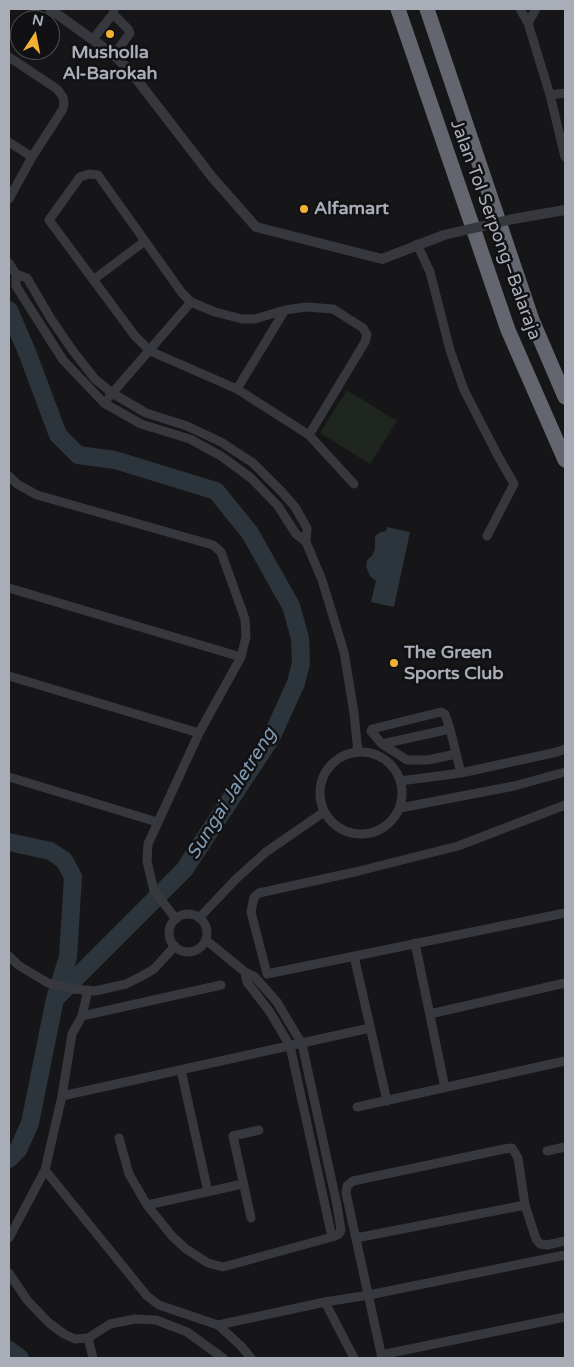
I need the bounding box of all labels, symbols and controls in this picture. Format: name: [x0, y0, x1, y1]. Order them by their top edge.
north arrow: [10, 10, 60, 60]
text: N: [31, 11, 45, 30]
marker: Musholla Al-Barokah: [104, 28, 116, 40]
place label: Musholla Al-Barokah: [63, 42, 157, 84]
street label: Jalan Tol Serpong–Balaraja: [445, 117, 545, 343]
place label: Alfamart: [314, 198, 389, 220]
marker: Alfamart: [298, 203, 310, 215]
place label: The Green Sports Club: [404, 642, 504, 684]
marker: The Green Sports Club: [388, 657, 400, 669]
water label: Sungai Jaletreng: [182, 724, 282, 864]

